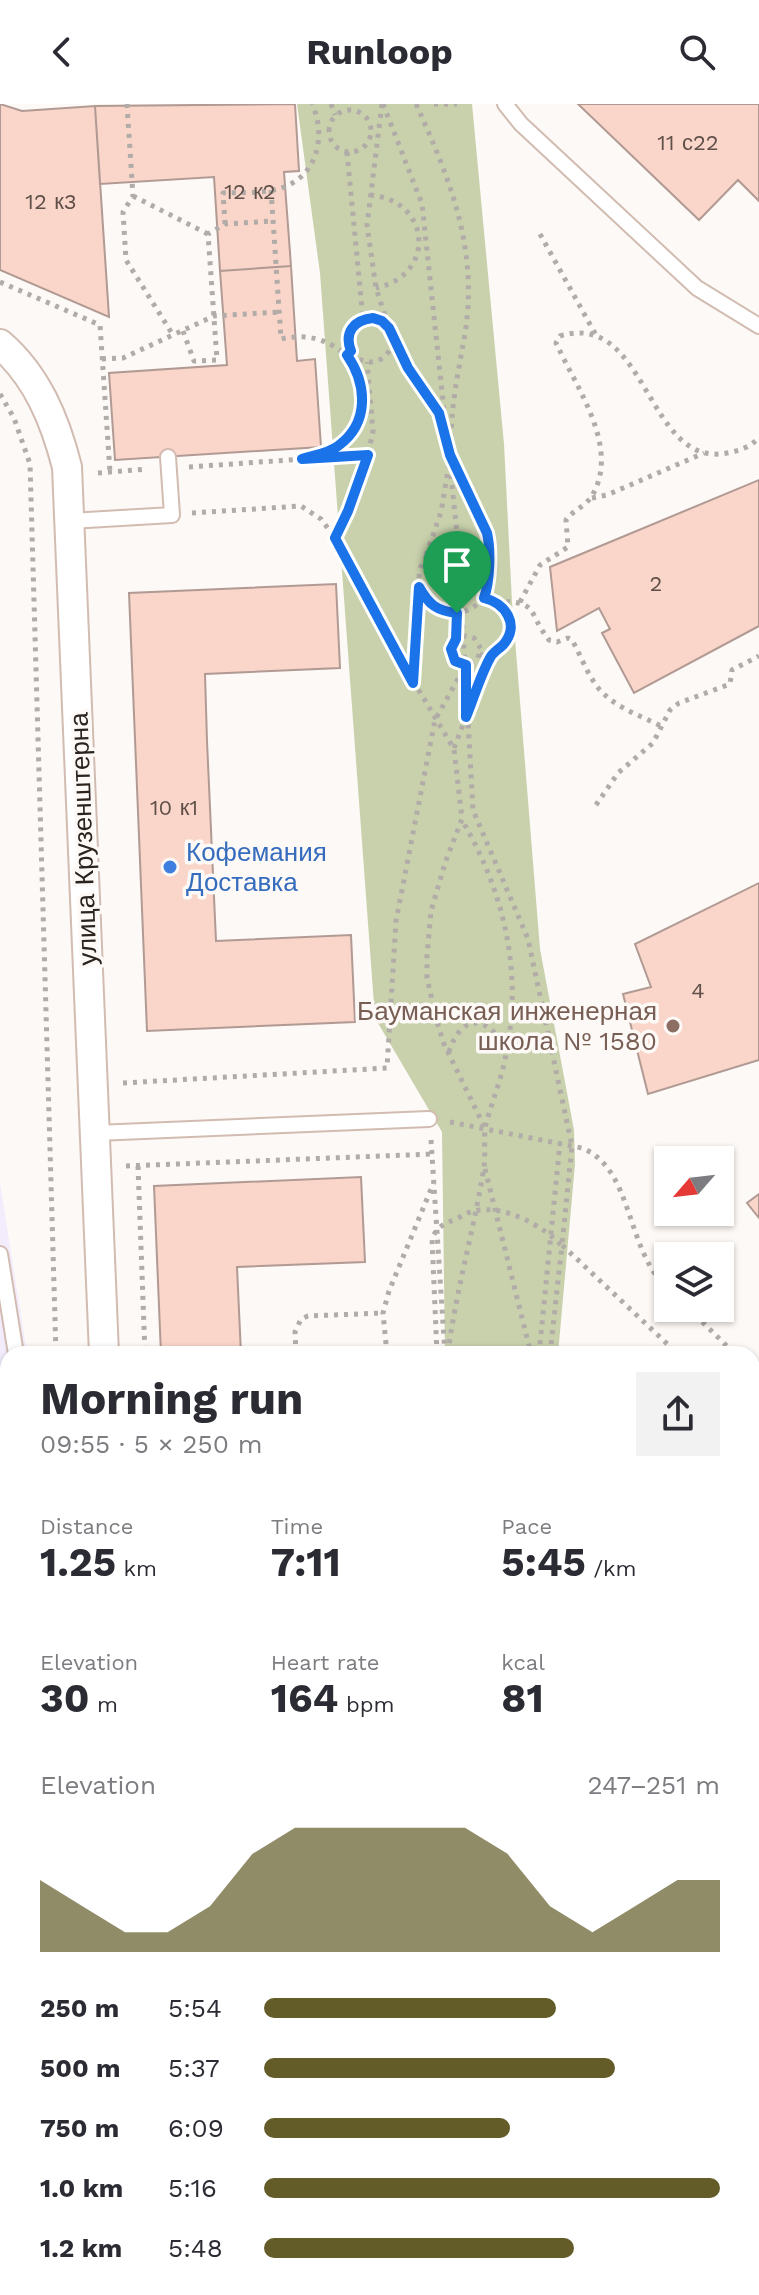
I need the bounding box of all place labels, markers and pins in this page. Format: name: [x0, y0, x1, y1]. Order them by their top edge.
pin: [423, 531, 491, 613]
place label: Кофемания Доставка: [186, 837, 327, 897]
marker: Кофемания Доставка: [161, 858, 179, 876]
place label: Бауманская инженерная школа № 1580: [357, 996, 657, 1056]
marker: Бауманская инженерная школа № 1580: [664, 1017, 682, 1035]

